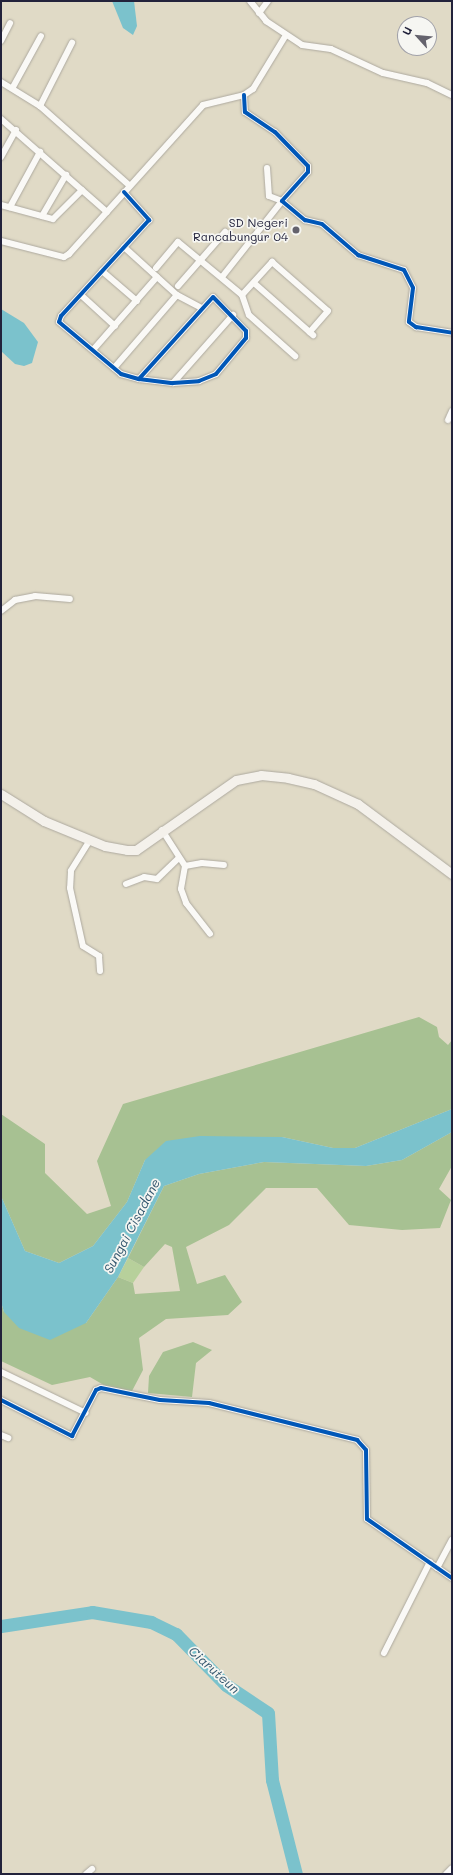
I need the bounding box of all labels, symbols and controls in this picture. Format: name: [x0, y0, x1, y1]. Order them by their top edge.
north arrow: [397, 16, 437, 56]
text: U: [398, 24, 415, 38]
place label: SD Negeri Rancabungur 04: [193, 216, 288, 244]
marker: SD Negeri Rancabungur 04: [291, 225, 301, 235]
water label: Sungai Cisadane: [101, 1176, 163, 1276]
water label: Ciaruteun: [185, 1643, 243, 1697]

